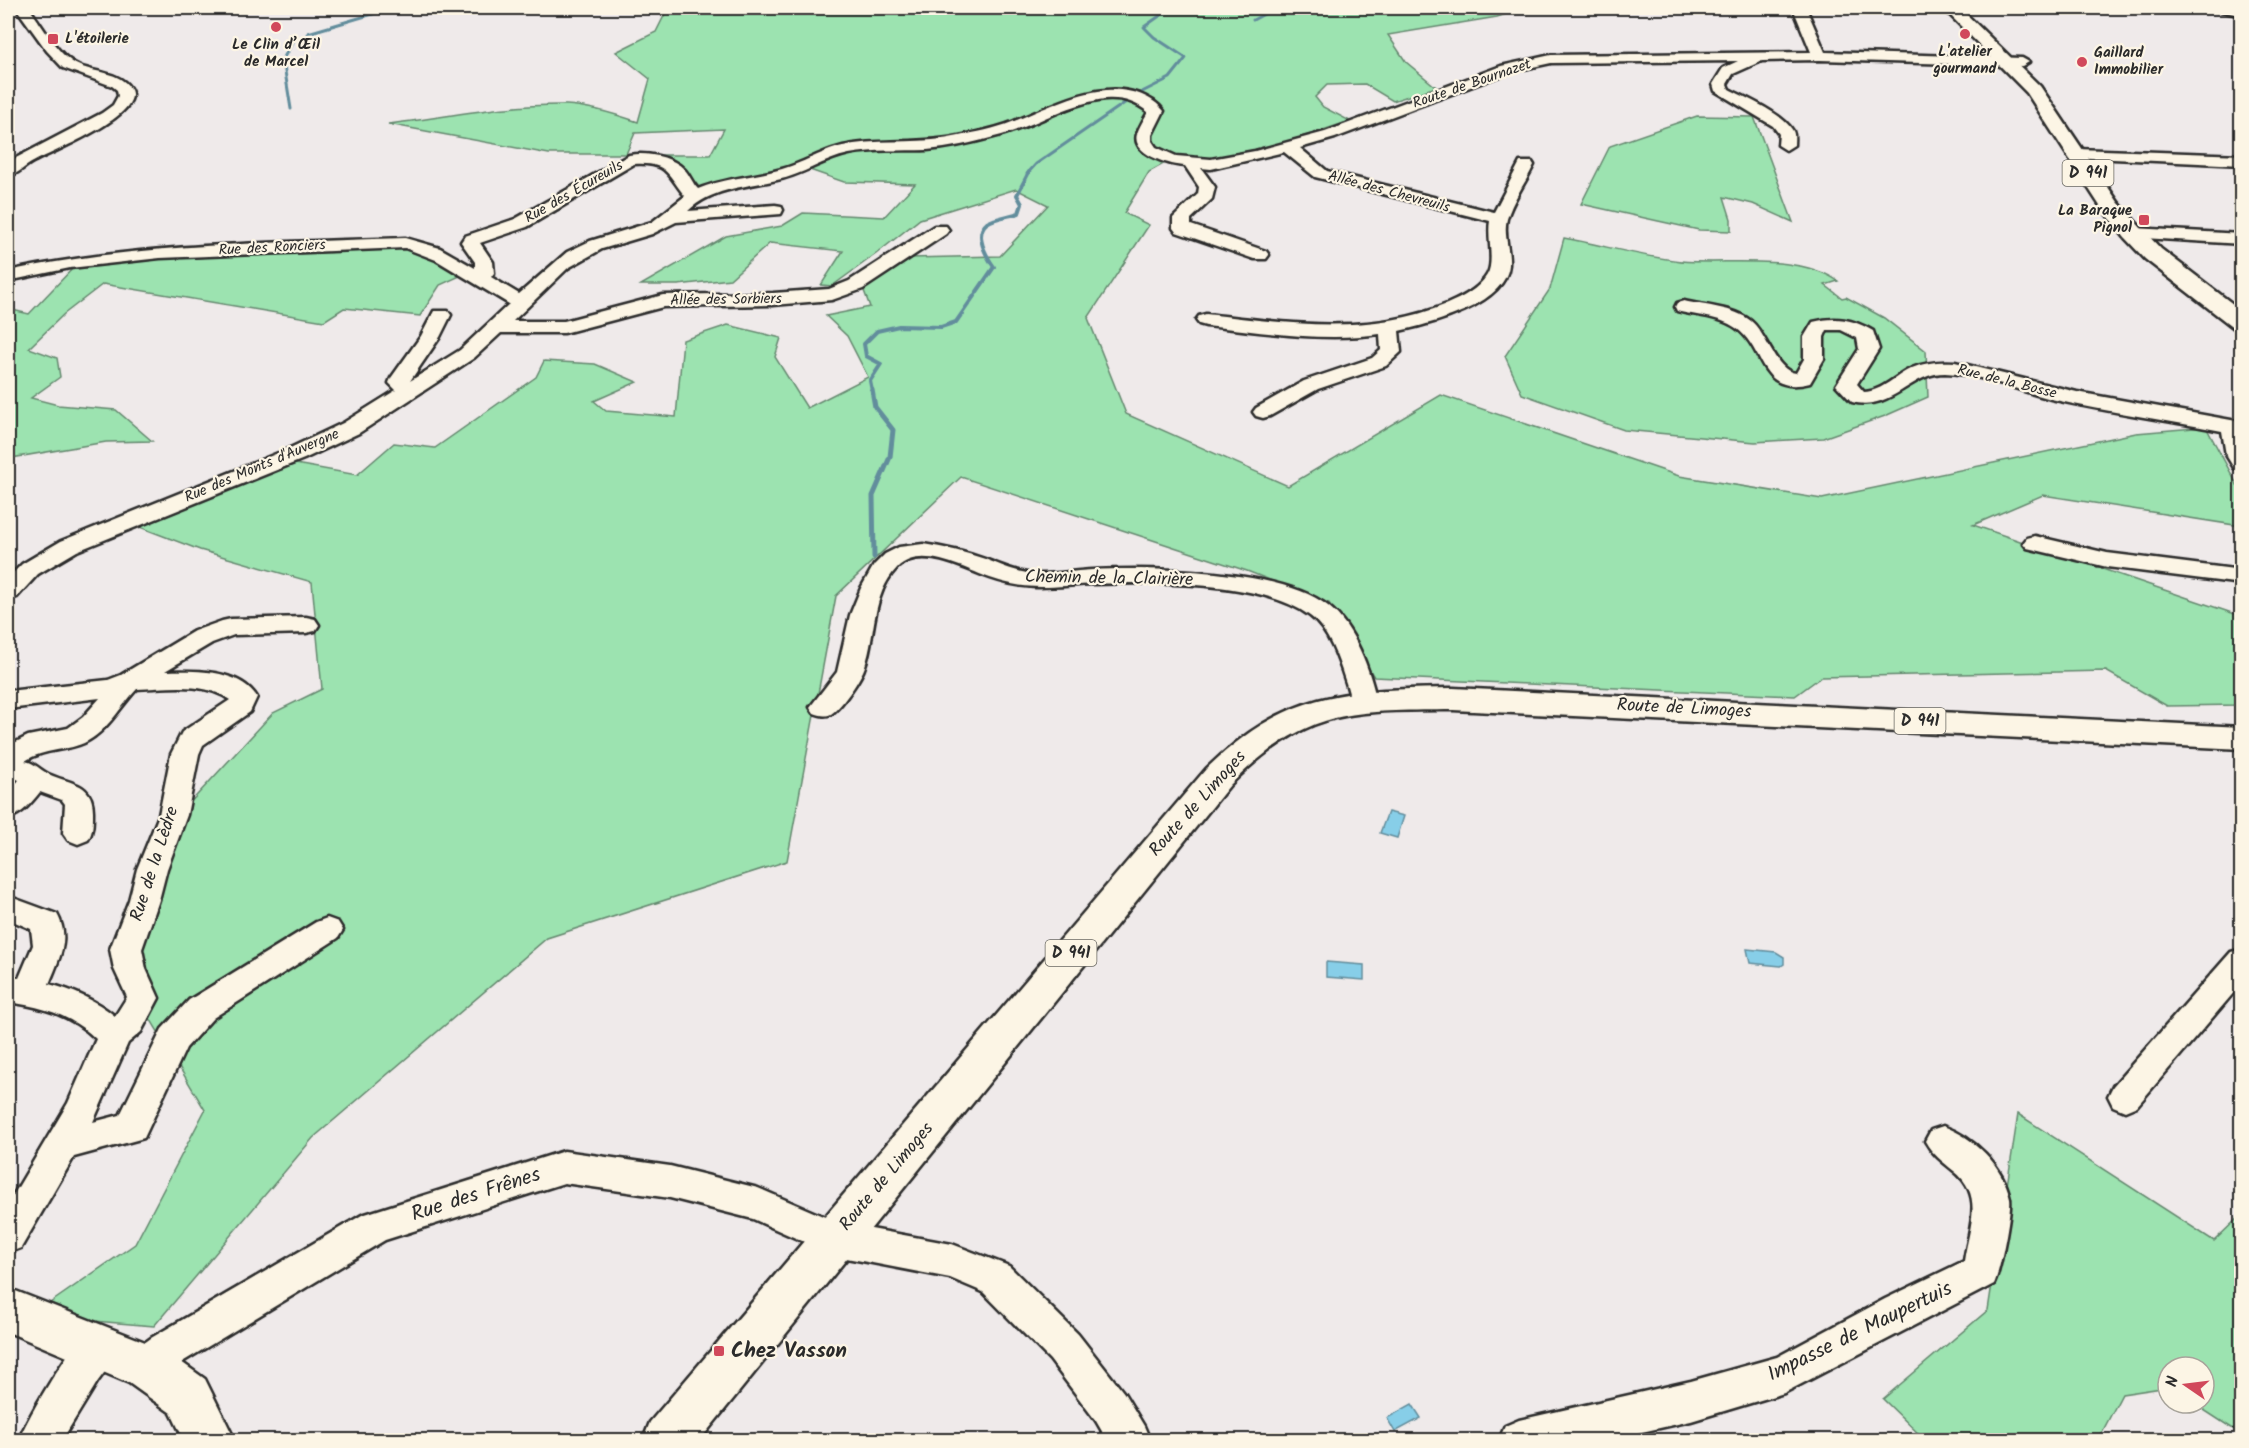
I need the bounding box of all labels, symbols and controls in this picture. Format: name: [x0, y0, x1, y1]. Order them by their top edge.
marker: Le Clin d’Œil de Marcel: [269, 20, 283, 34]
place label: L'étoilerie: [65, 27, 129, 51]
marker: L'atelier gourmand: [1958, 27, 1972, 41]
marker: L'étoilerie: [46, 32, 60, 46]
place label: Le Clin d’Œil de Marcel: [232, 33, 320, 74]
place label: L'atelier gourmand: [1932, 40, 1997, 81]
place label: Gaillard Immobilier: [2094, 41, 2164, 82]
street label: Route de Bournazet: [1409, 52, 1535, 116]
marker: Gaillard Immobilier: [2075, 55, 2089, 69]
street label: Rue des Écureuils: [520, 154, 628, 230]
road number: D 941: [2062, 160, 2114, 186]
street label: Allée des Chevreuils: [1325, 164, 1453, 220]
place label: La Baraque Pignol: [2058, 199, 2133, 240]
marker: La Baraque Pignol: [2137, 213, 2151, 227]
street label: Rue des Ronciers: [218, 233, 327, 263]
street label: Allée des Sorbiers: [670, 287, 783, 313]
street label: Rue de la Bosse: [1955, 358, 2059, 406]
street label: Rue des Monts d'Auvergne: [181, 422, 343, 510]
street label: Chemin de la Clairière: [1025, 563, 1193, 595]
street label: Route de Limoges: [1616, 691, 1752, 727]
road number: D 941: [1894, 708, 1946, 734]
street label: Route de Limoges: [1142, 744, 1254, 864]
street label: Rue de la Lèdre: [123, 803, 187, 925]
road number: D 941: [1046, 940, 1096, 966]
street label: Route de Limoges: [833, 1116, 942, 1238]
street label: Rue des Frênes: [407, 1159, 545, 1231]
street label: Impasse de Maupertuis: [1762, 1273, 1958, 1391]
place label: Chez Vasson: [731, 1335, 847, 1368]
marker: Chez Vasson: [712, 1344, 726, 1358]
north arrow: [2156, 1355, 2216, 1415]
text: N: [2160, 1374, 2186, 1390]

